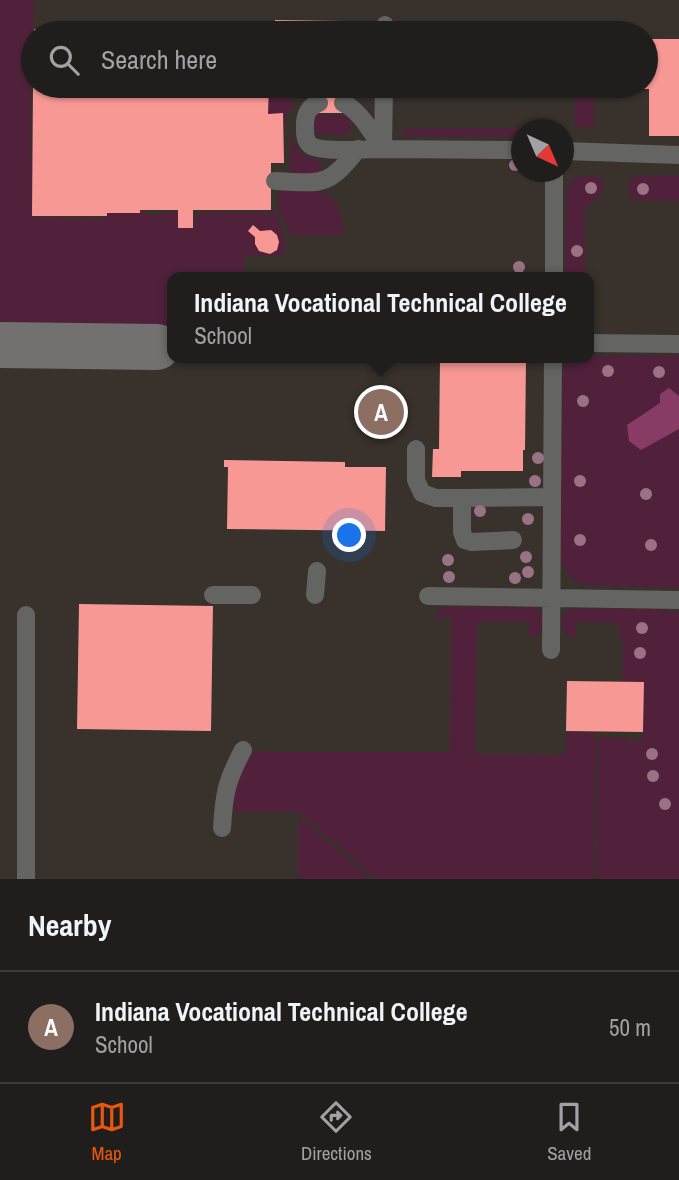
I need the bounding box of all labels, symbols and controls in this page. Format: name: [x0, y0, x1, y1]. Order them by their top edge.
search box: [21, 21, 658, 98]
icon: search: [45, 41, 83, 79]
text: Search here: [101, 42, 217, 77]
north arrow: [511, 119, 574, 182]
popup: [167, 272, 594, 363]
text: Indiana Vocational Technical College: [194, 285, 567, 320]
text: School: [194, 320, 252, 351]
pin: A: [358, 386, 404, 438]
your location: [332, 518, 366, 552]
text: Nearby: [28, 905, 111, 945]
text: Indiana Vocational Technical College: [95, 994, 468, 1029]
text: A: [44, 1012, 58, 1043]
text: 50 m: [609, 1012, 651, 1043]
text: School: [95, 1029, 153, 1060]
tab: Map: [88, 1098, 126, 1166]
tab: Directions: [301, 1098, 372, 1166]
tab: Saved: [547, 1098, 591, 1166]

